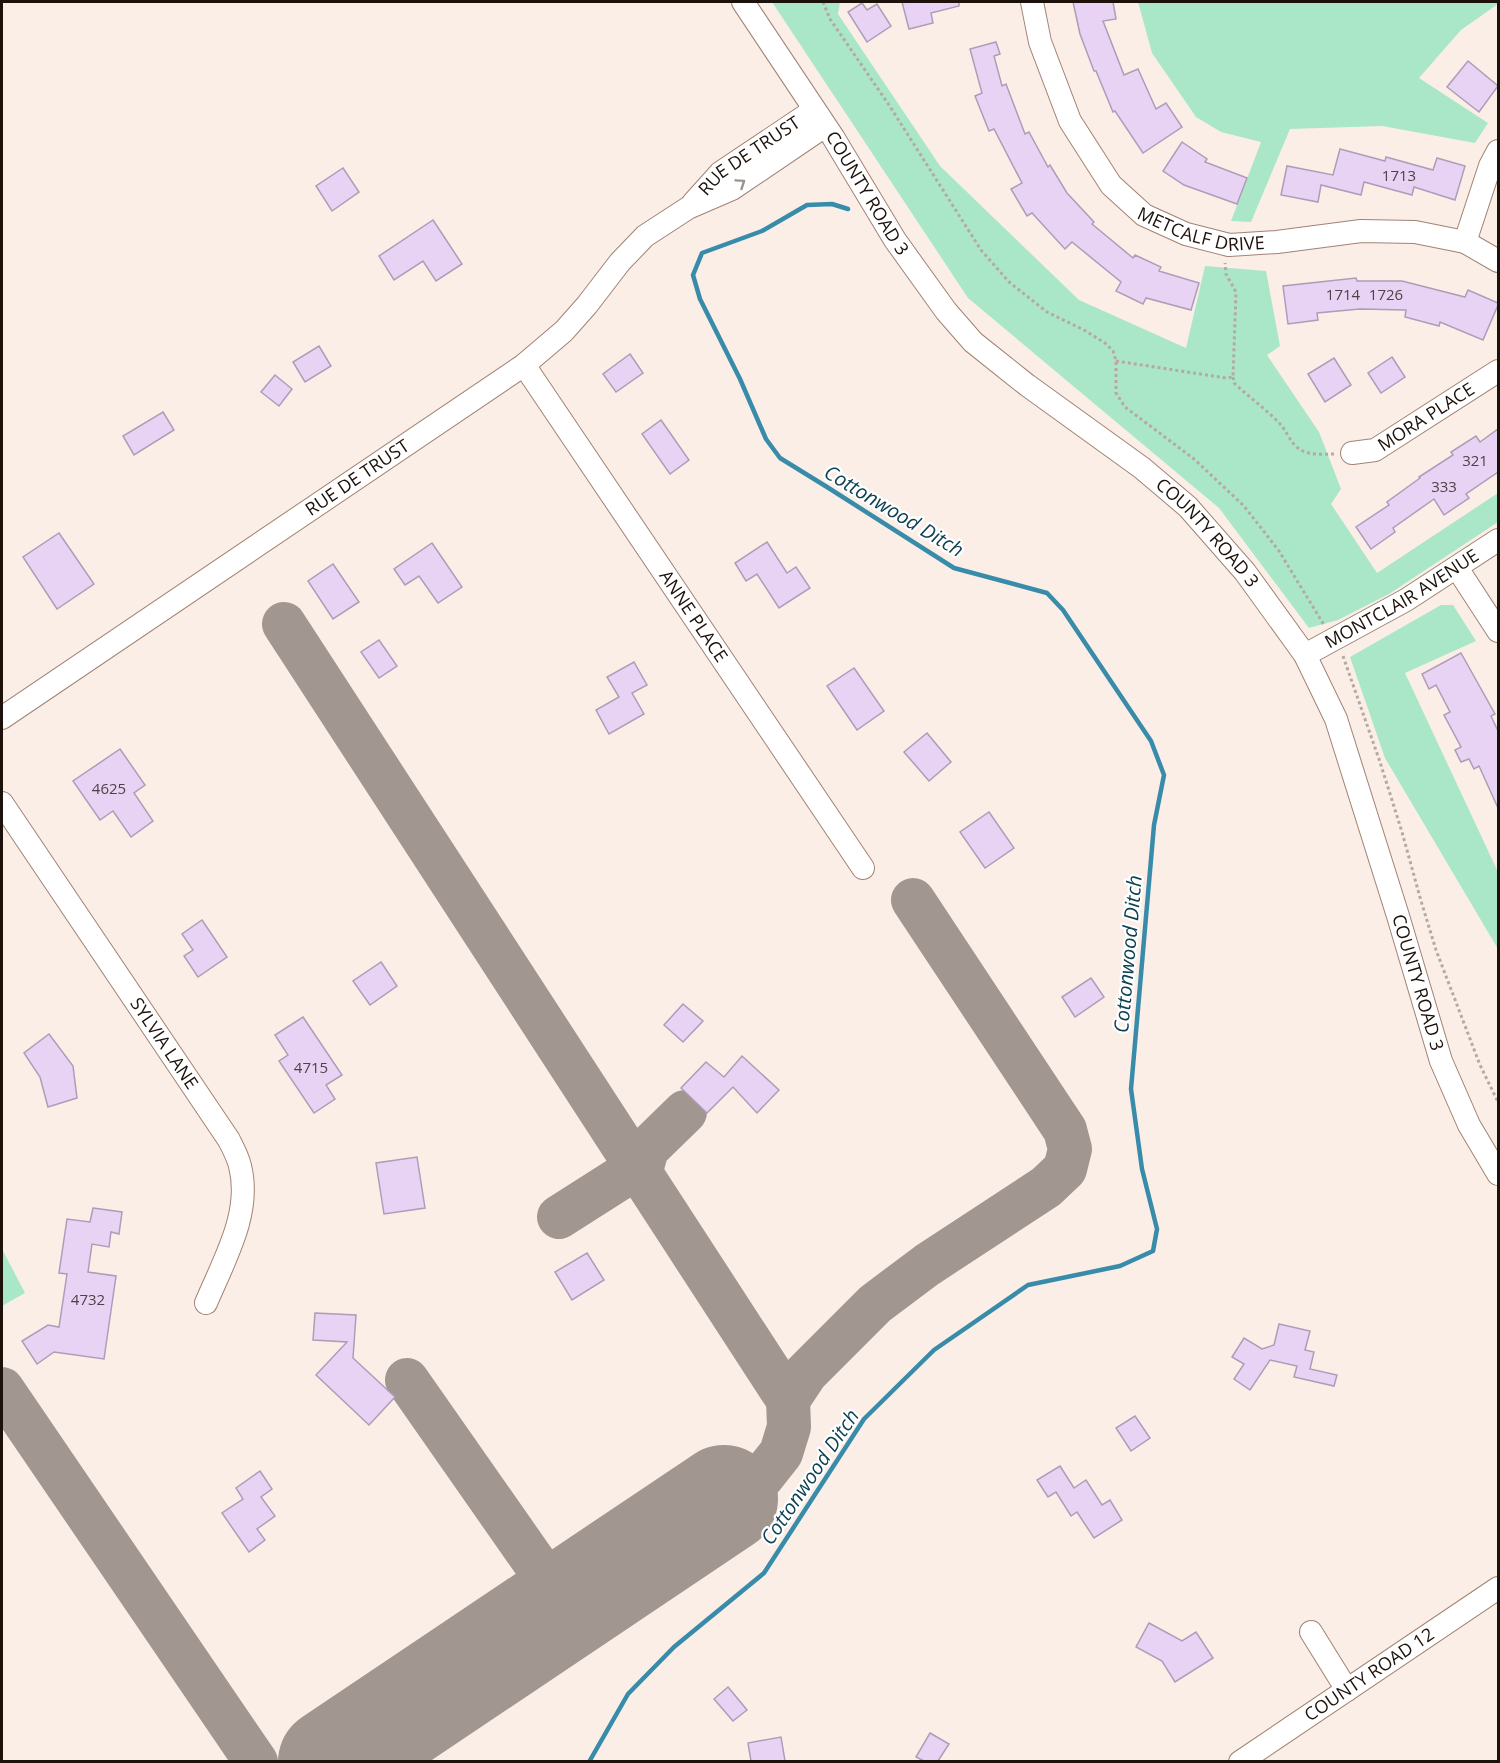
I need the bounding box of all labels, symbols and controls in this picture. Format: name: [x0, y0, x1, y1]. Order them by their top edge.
street label: RUE DE TRUST: [692, 110, 804, 200]
street label: COUNTY ROAD 3: [821, 126, 915, 260]
house number: 1713: [1382, 165, 1416, 185]
one-way arrow: [734, 180, 745, 191]
street label: METCALF DRIVE: [1134, 201, 1265, 256]
house number: 1714: [1326, 284, 1361, 304]
house number: 1726: [1369, 284, 1403, 304]
street label: MORA PLACE: [1373, 376, 1479, 456]
street label: RUE DE TRUST: [300, 433, 414, 521]
house number: 321: [1462, 450, 1488, 470]
water label: Cottonwood Ditch: [820, 458, 969, 563]
street label: COUNTY ROAD 3: [1151, 472, 1265, 591]
house number: 333: [1431, 476, 1457, 496]
street label: MONTCLAIR AVENUE: [1320, 543, 1483, 653]
street label: ANNE PLACE: [655, 565, 734, 666]
house number: 4625: [92, 778, 126, 798]
water label: Cottonwood Ditch: [1107, 874, 1148, 1034]
street label: COUNTY ROAD 3: [1387, 911, 1450, 1053]
street label: SYLVIA LANE: [125, 992, 204, 1093]
house number: 4715: [294, 1057, 328, 1077]
house number: 4732: [71, 1289, 105, 1309]
water label: Cottonwood Ditch: [754, 1404, 865, 1550]
street label: COUNTY ROAD 12: [1299, 1622, 1438, 1726]

